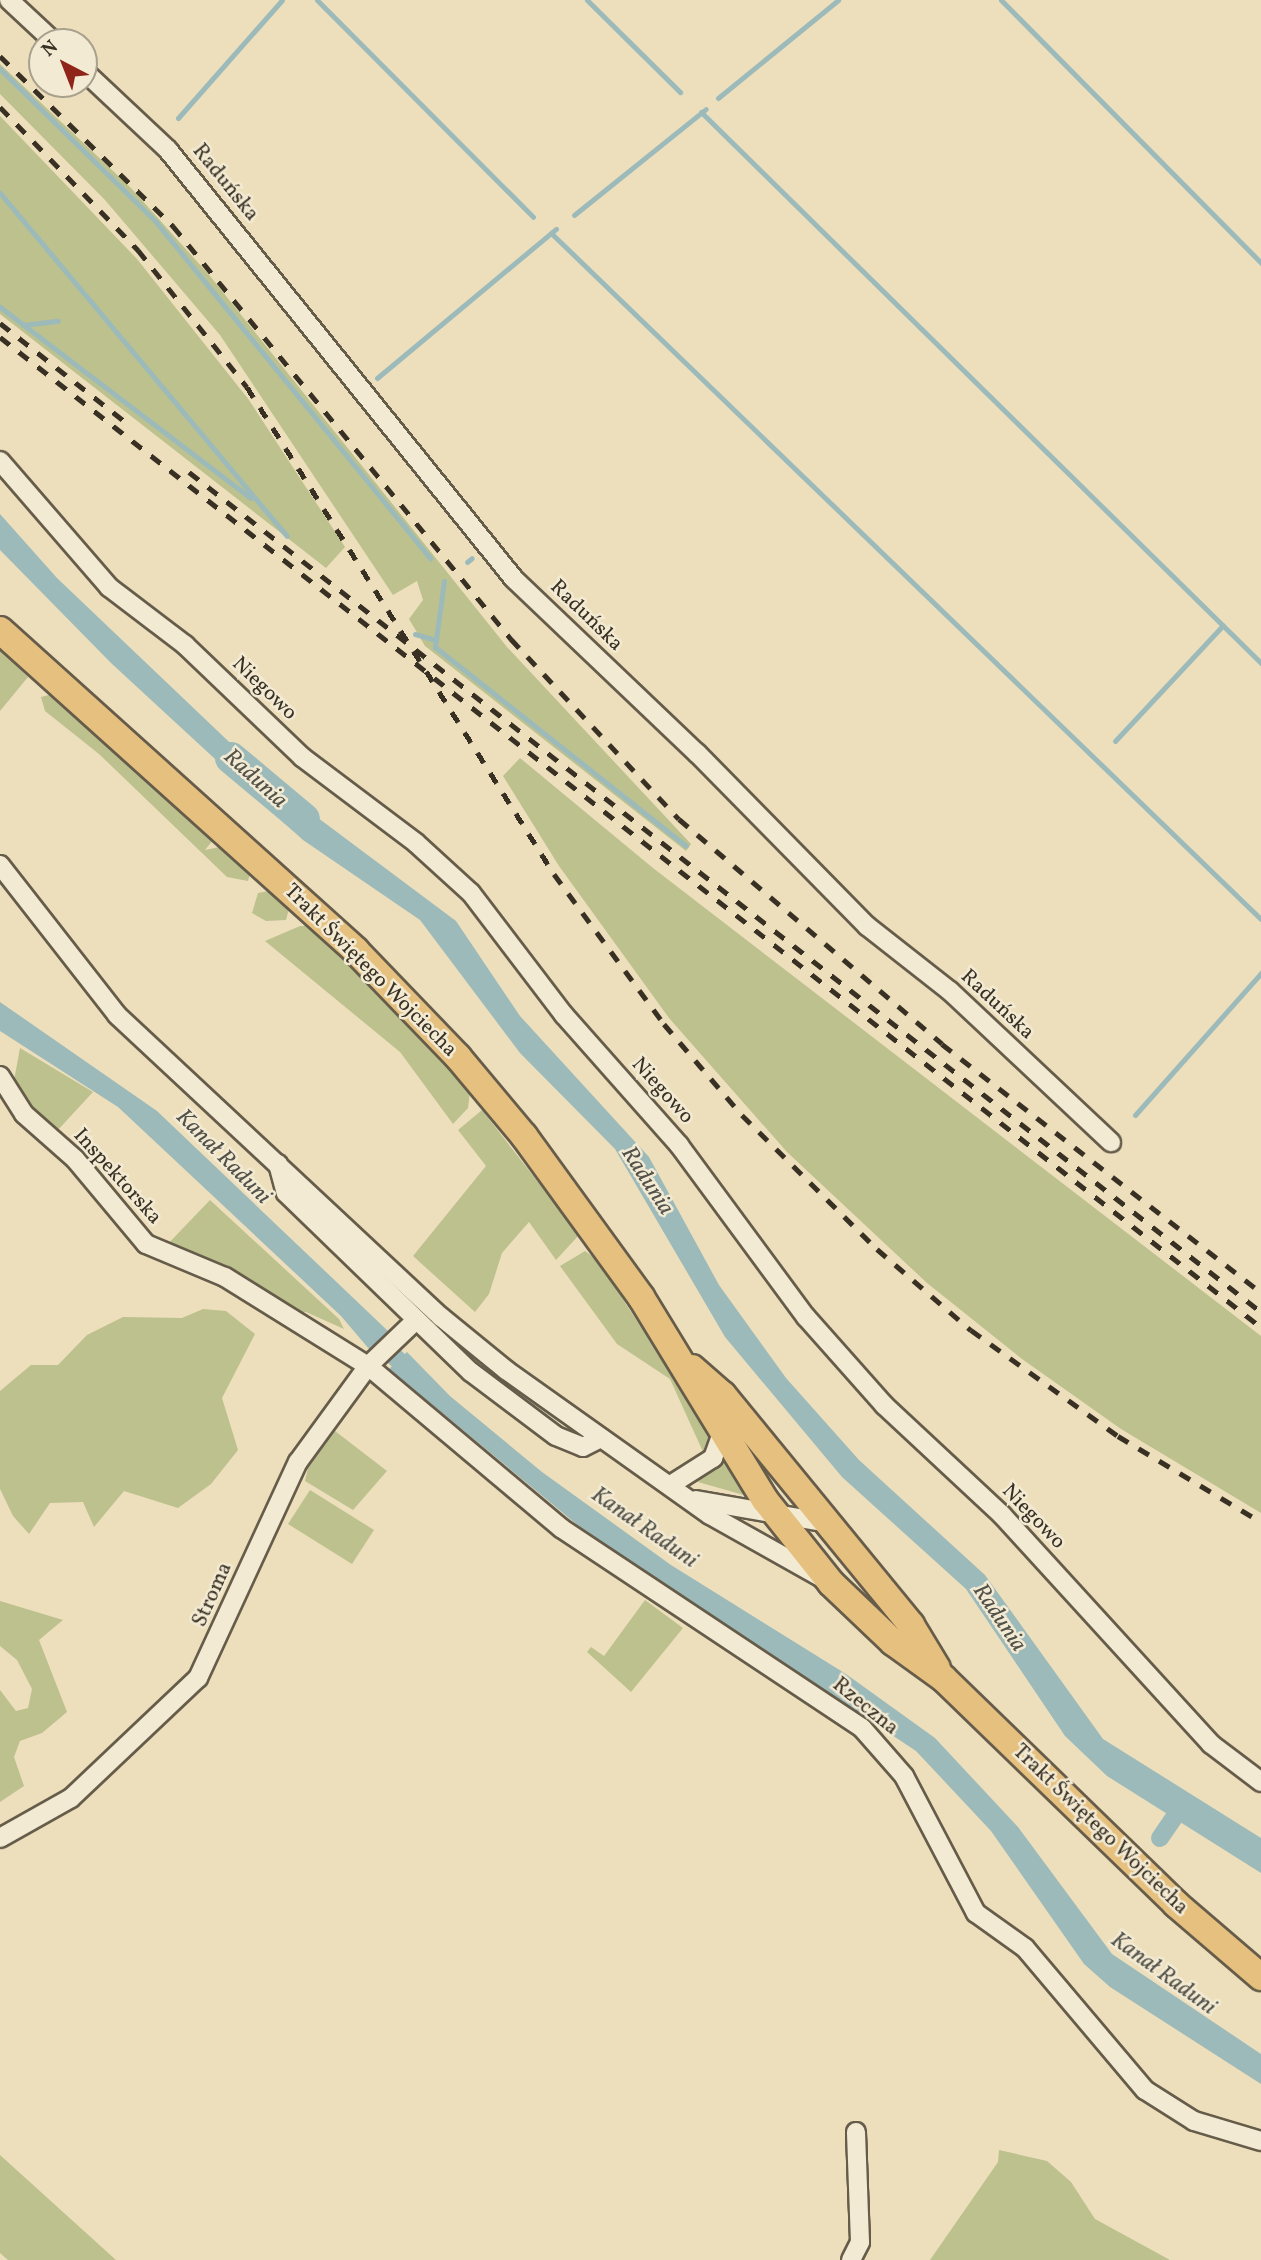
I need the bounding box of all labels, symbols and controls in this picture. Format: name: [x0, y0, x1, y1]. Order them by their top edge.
north arrow: [28, 28, 98, 98]
text: N: [36, 35, 64, 63]
street label: Raduńska: [186, 139, 264, 227]
street label: Raduńska: [544, 575, 628, 657]
street label: Niegowo: [226, 652, 302, 726]
water label: Radunia: [217, 743, 293, 815]
street label: Trakt Świętego Wojciecha: [278, 879, 462, 1063]
street label: Raduńska: [955, 964, 1039, 1046]
street label: Niegowo: [626, 1053, 698, 1129]
water label: Kanał Raduni: [170, 1104, 276, 1210]
street label: Inspektorska: [67, 1124, 167, 1230]
water label: Radunia: [615, 1141, 679, 1221]
street label: Niegowo: [996, 1479, 1070, 1555]
water label: Kanał Raduni: [586, 1481, 702, 1575]
street label: Stroma: [188, 1559, 238, 1631]
water label: Radunia: [966, 1579, 1032, 1657]
street label: Rzeczna: [827, 1673, 903, 1741]
street label: Trakt Świętego Wojciecha: [1007, 1739, 1193, 1921]
water label: Kanał Raduni: [1105, 1927, 1221, 2021]

